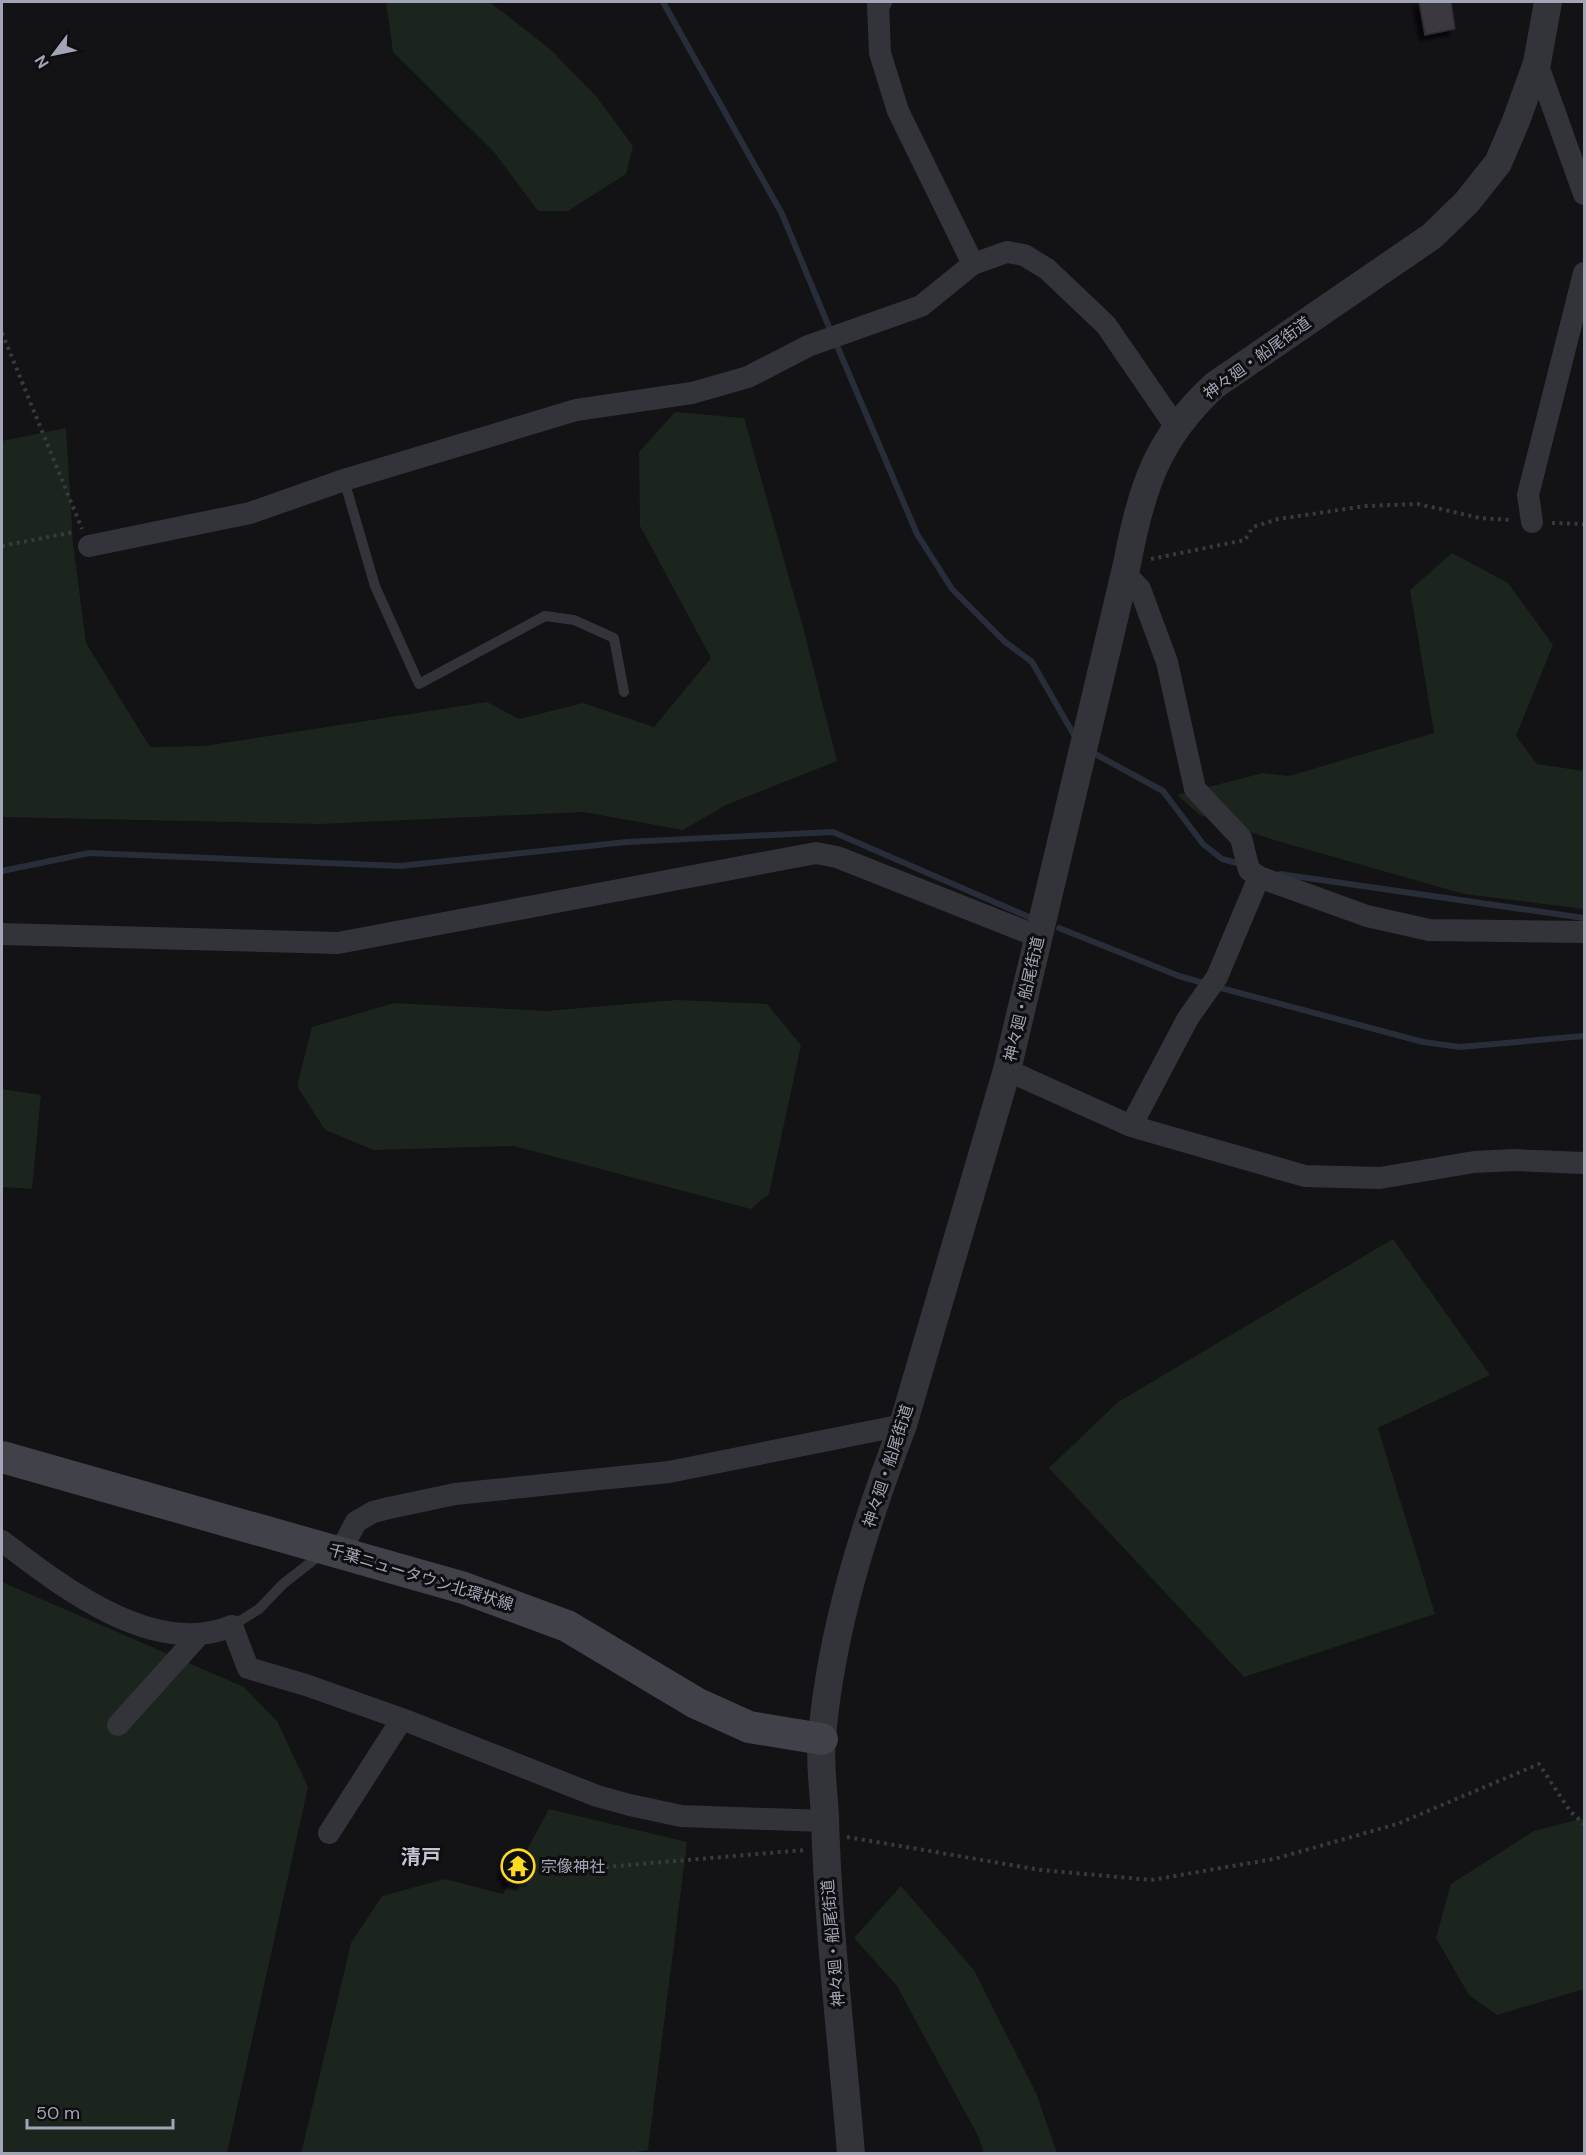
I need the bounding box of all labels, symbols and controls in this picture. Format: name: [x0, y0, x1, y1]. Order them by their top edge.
north arrow: [24, 24, 84, 84]
text: N: [30, 51, 54, 72]
street label: 神々廻・船尾街道: [1199, 312, 1315, 404]
street label: 神々廻・船尾街道: [999, 934, 1049, 1064]
street label: 神々廻・船尾街道: [858, 1402, 918, 1530]
street label: 千葉ニュータウン北環状線: [326, 1539, 516, 1615]
district label: 清戸: [401, 1844, 441, 1870]
temple icon: 宗像神社: [500, 1848, 536, 1884]
place label: 宗像神社: [541, 1856, 605, 1877]
street label: 神々廻・船尾街道: [817, 1878, 849, 2008]
scale bar: [27, 2092, 172, 2130]
text: 50 m: [36, 2101, 80, 2125]

